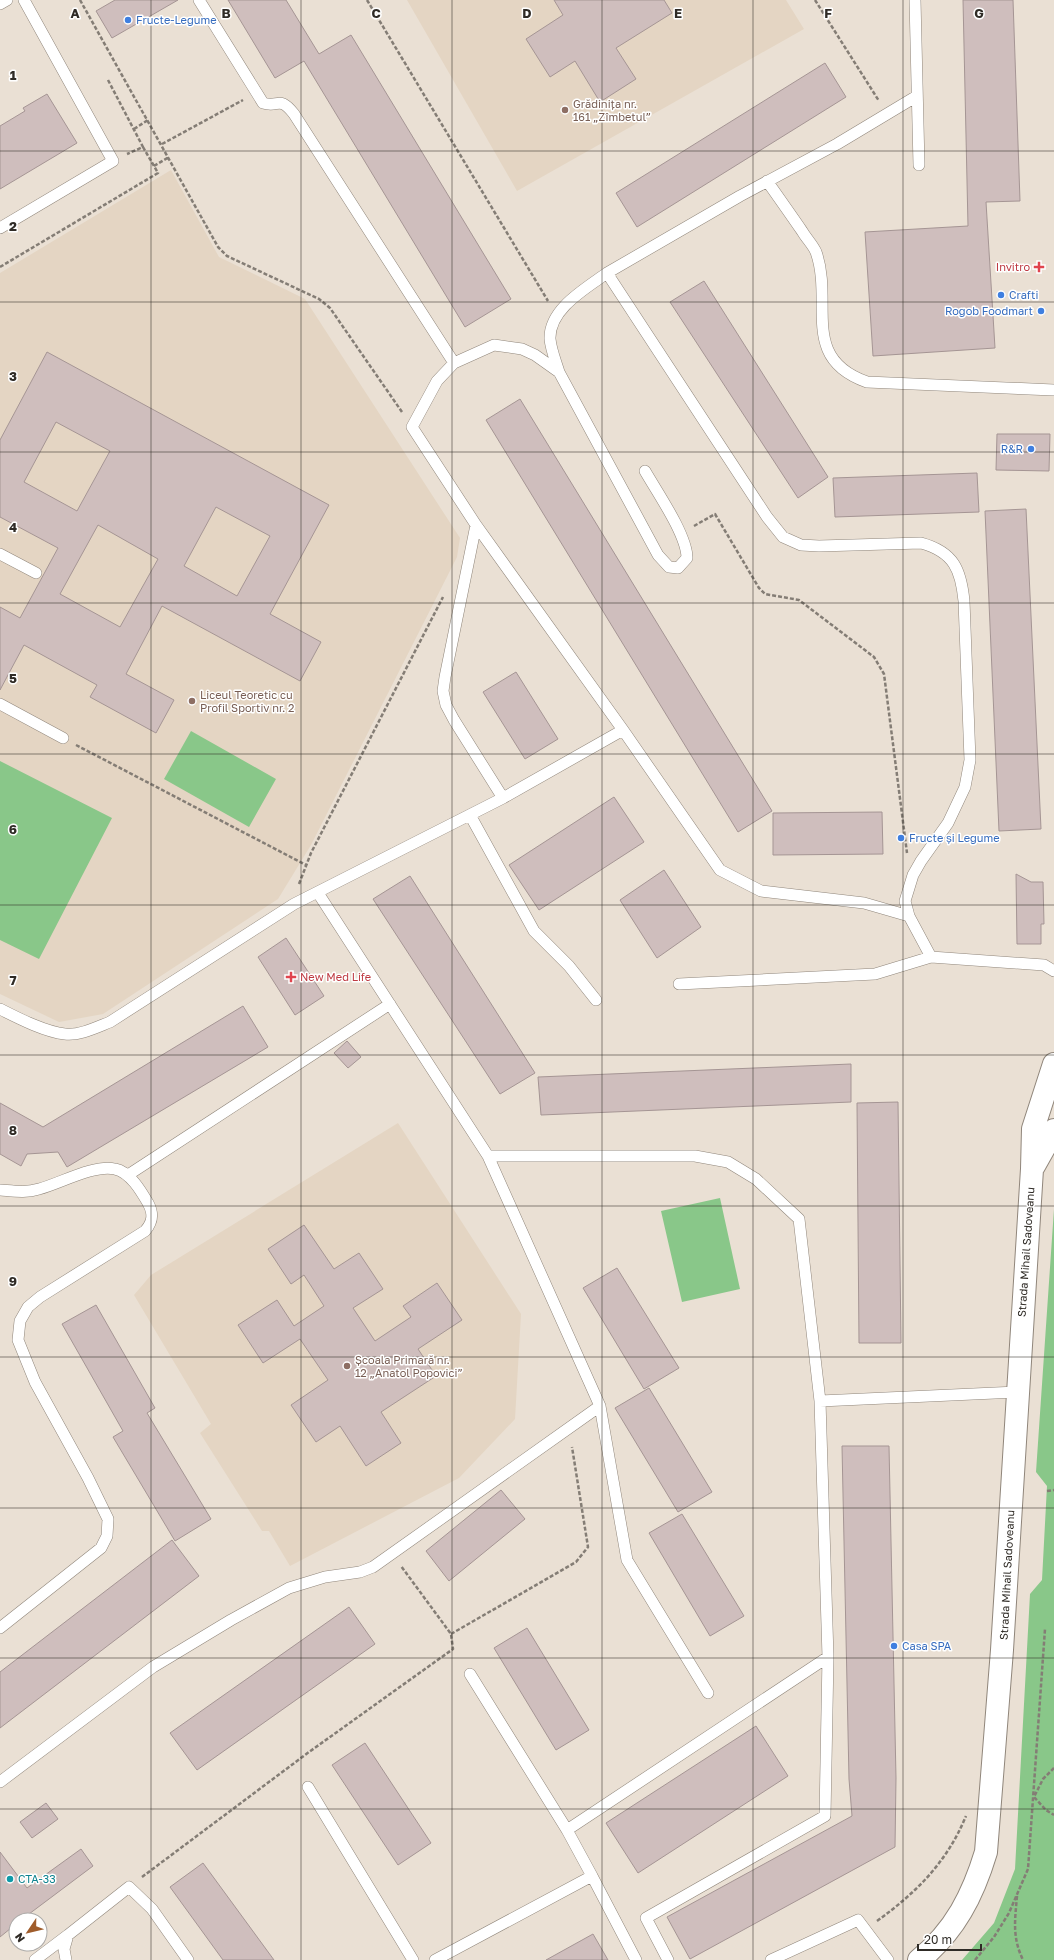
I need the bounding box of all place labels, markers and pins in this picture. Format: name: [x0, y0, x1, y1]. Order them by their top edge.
place label: Fructe-Legume: [136, 13, 217, 26]
marker: Fructe-Legume: [123, 15, 133, 25]
place label: Grădinița nr. 161 „Zîmbetul”: [573, 97, 651, 123]
marker: Grădinița nr. 161 „Zîmbetul”: [560, 105, 570, 115]
place label: Invitro: [996, 260, 1030, 273]
marker: Invitro: [1033, 261, 1045, 273]
place label: Crafti: [1009, 288, 1038, 301]
marker: Crafti: [996, 290, 1006, 300]
place label: Rogob Foodmart: [945, 304, 1033, 317]
marker: Rogob Foodmart: [1036, 306, 1046, 316]
place label: R&R: [1001, 442, 1023, 455]
marker: R&R: [1026, 444, 1036, 454]
place label: Liceul Teoretic cu Profil Sportiv nr. 2: [200, 688, 294, 714]
marker: Liceul Teoretic cu Profil Sportiv nr. 2: [187, 696, 197, 706]
place label: Fructe și Legume: [909, 831, 1000, 845]
marker: Fructe și Legume: [896, 833, 906, 843]
place label: New Med Life: [300, 970, 371, 983]
marker: New Med Life: [285, 971, 297, 983]
place label: Școala Primară nr. 12 „Anatol Popovici”: [355, 1353, 463, 1379]
marker: Școala Primară nr. 12 „Anatol Popovici”: [342, 1361, 352, 1371]
place label: Casa SPA: [902, 1639, 952, 1652]
marker: Casa SPA: [889, 1641, 899, 1651]
place label: CTA-33: [18, 1872, 56, 1885]
marker: CTA-33: [5, 1874, 15, 1884]

